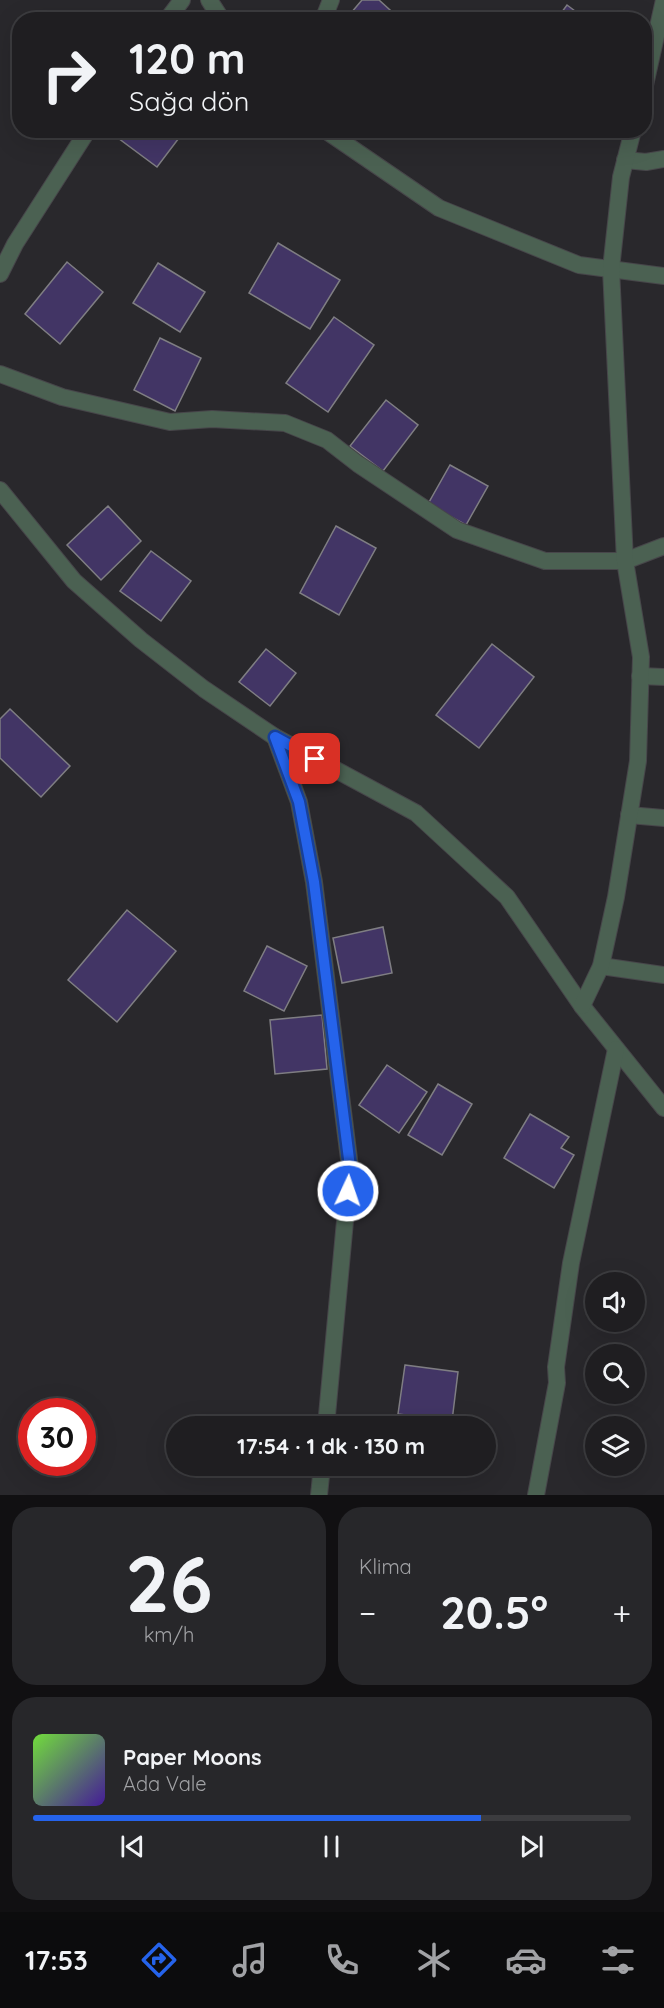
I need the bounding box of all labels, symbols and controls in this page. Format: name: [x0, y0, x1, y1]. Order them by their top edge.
text: 120 m: [129, 32, 246, 85]
icon: right: [30, 36, 108, 114]
text: Sağa dön: [129, 84, 249, 118]
pin: [289, 733, 340, 784]
icon: arrive: [298, 742, 331, 775]
position arrow: [316, 1159, 380, 1223]
map controls: [585, 1272, 645, 1476]
button: sound: [585, 1272, 645, 1332]
button: search: [585, 1344, 645, 1404]
speed limit sign: 30: [18, 1398, 96, 1476]
button: layers: [585, 1416, 645, 1476]
text: 17:54 · 1 dk · 130 m: [237, 1432, 425, 1460]
text: 26: [125, 1534, 213, 1632]
text: Klima: [359, 1554, 412, 1579]
text: 20.5°: [440, 1584, 548, 1640]
text: −: [359, 1592, 376, 1633]
text: +: [612, 1592, 631, 1633]
text: km/h: [144, 1622, 194, 1647]
text: Paper Moons: [123, 1743, 262, 1771]
text: Ada Vale: [123, 1771, 207, 1796]
icon: previous: [116, 1830, 149, 1863]
icon: pause: [315, 1830, 348, 1863]
icon: next: [515, 1830, 548, 1863]
icon: directions: [138, 1939, 180, 1981]
icon: music: [229, 1939, 271, 1981]
icon: phone: [321, 1939, 363, 1981]
icon: climate: [413, 1939, 455, 1981]
icon: car: [505, 1939, 547, 1981]
icon: filters: [597, 1939, 639, 1981]
text: 17:53: [25, 1943, 88, 1977]

